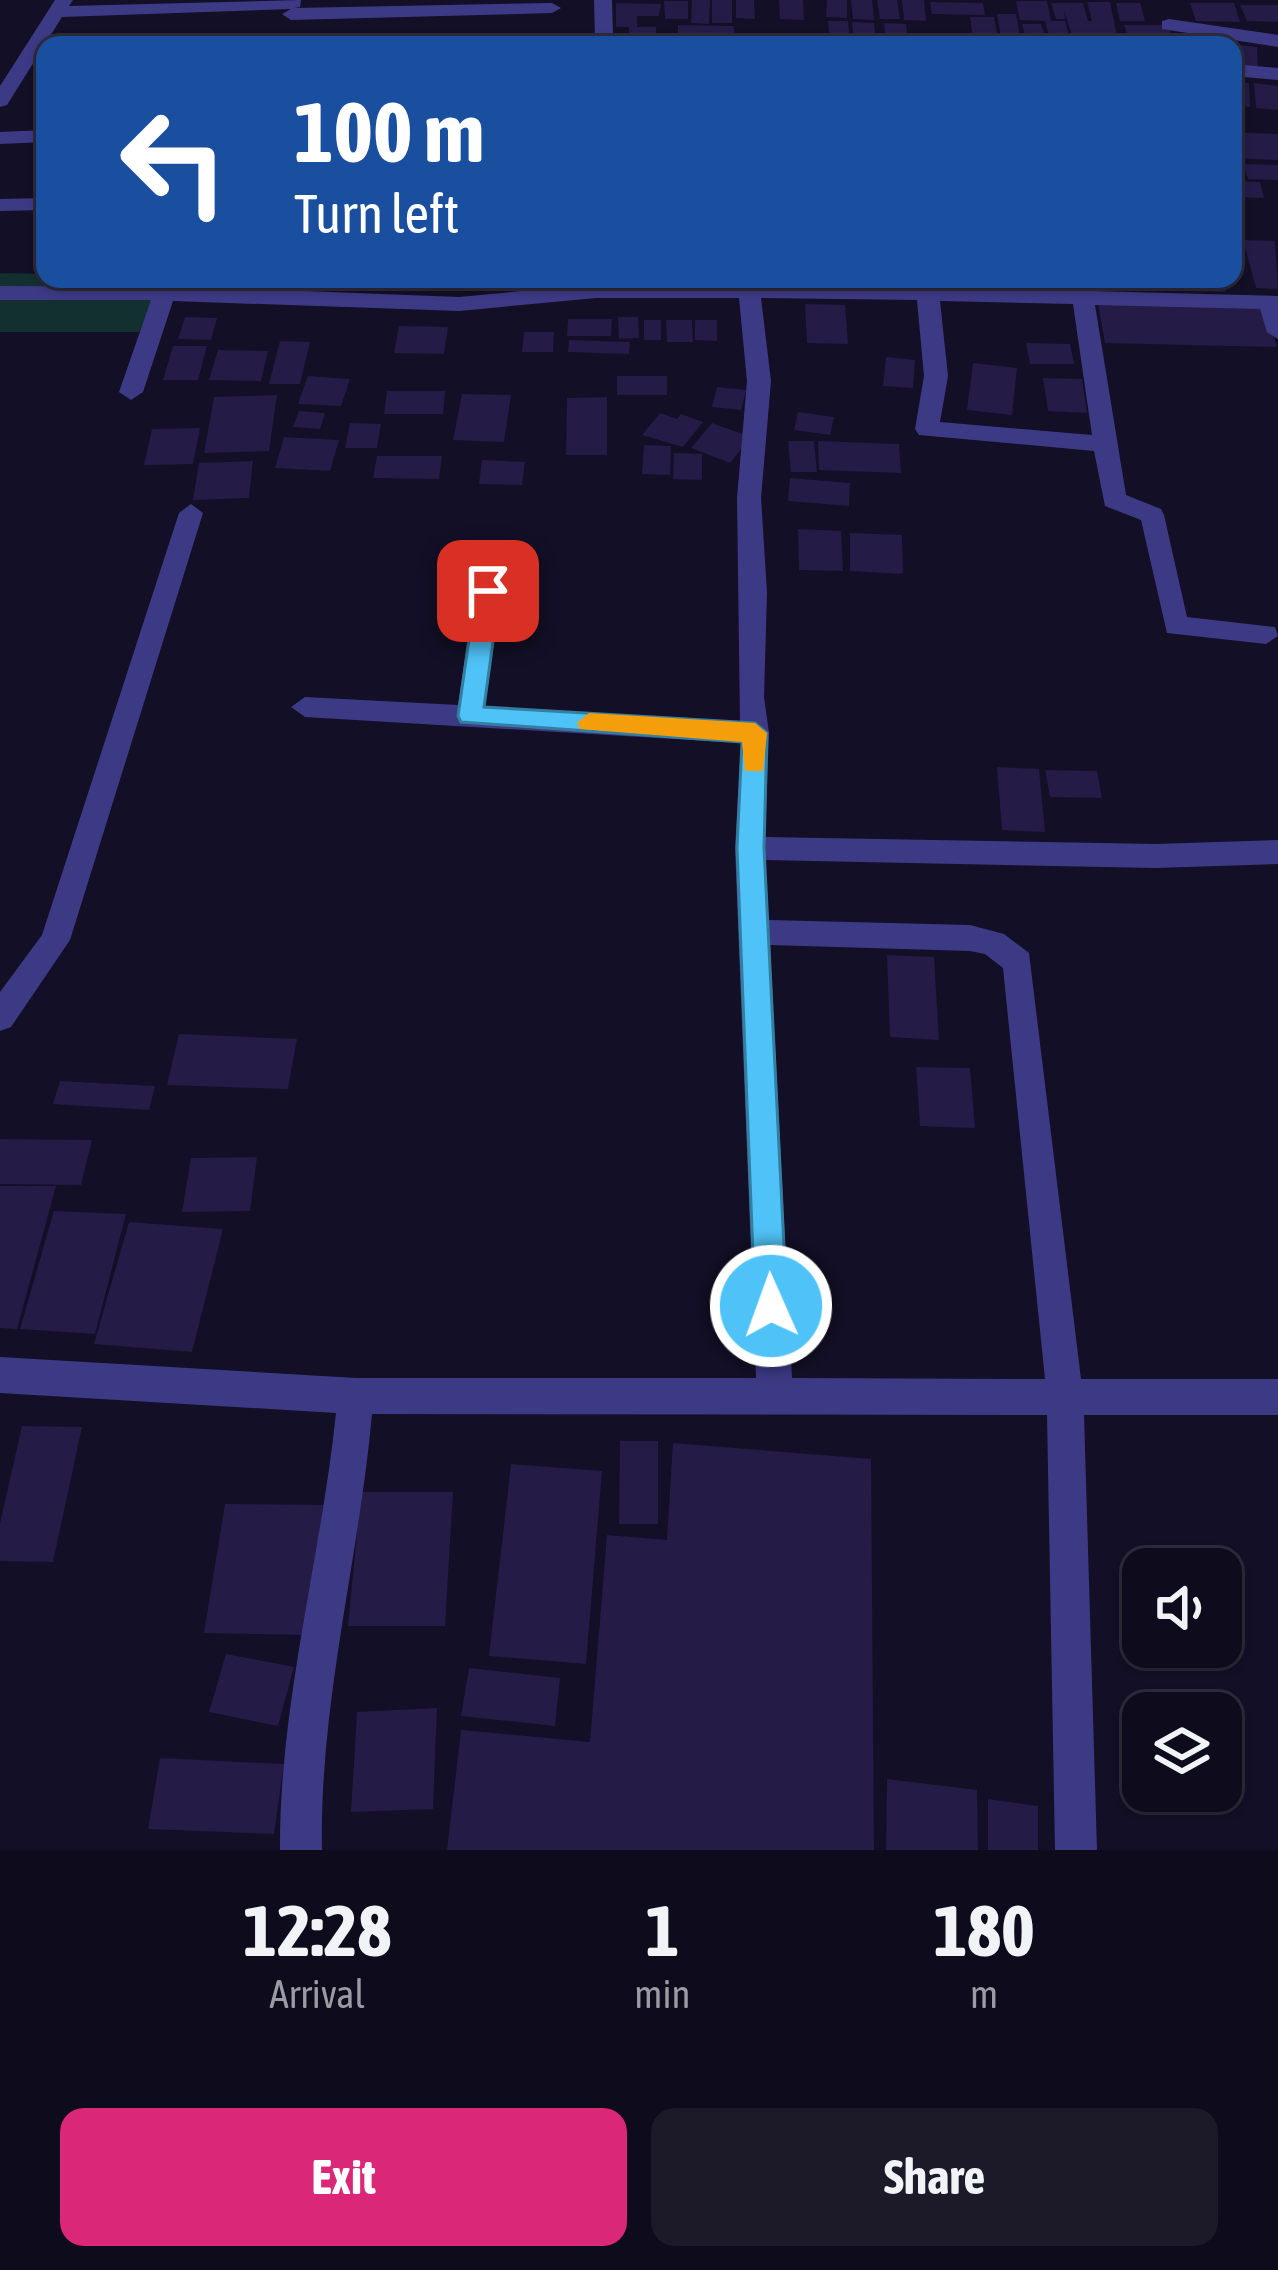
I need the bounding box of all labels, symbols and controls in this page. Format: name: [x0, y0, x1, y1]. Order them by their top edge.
icon: left: [96, 84, 252, 240]
text: 100 m: [294, 84, 484, 180]
text: Turn left: [294, 183, 459, 244]
pin: [437, 540, 539, 642]
icon: arrive: [455, 558, 521, 624]
position arrow: [708, 1243, 834, 1369]
map controls: [1122, 1548, 1242, 1812]
button: sound: [1122, 1548, 1242, 1668]
button: layers: [1122, 1692, 1242, 1812]
text: 12:28: [243, 1889, 391, 1971]
text: 1: [645, 1889, 679, 1971]
text: 180: [933, 1889, 1035, 1971]
text: Arrival: [270, 1972, 365, 2016]
text: min: [634, 1972, 690, 2016]
text: m: [970, 1972, 998, 2016]
button: Exit: [60, 2108, 627, 2246]
button: Share: [651, 2108, 1218, 2246]

